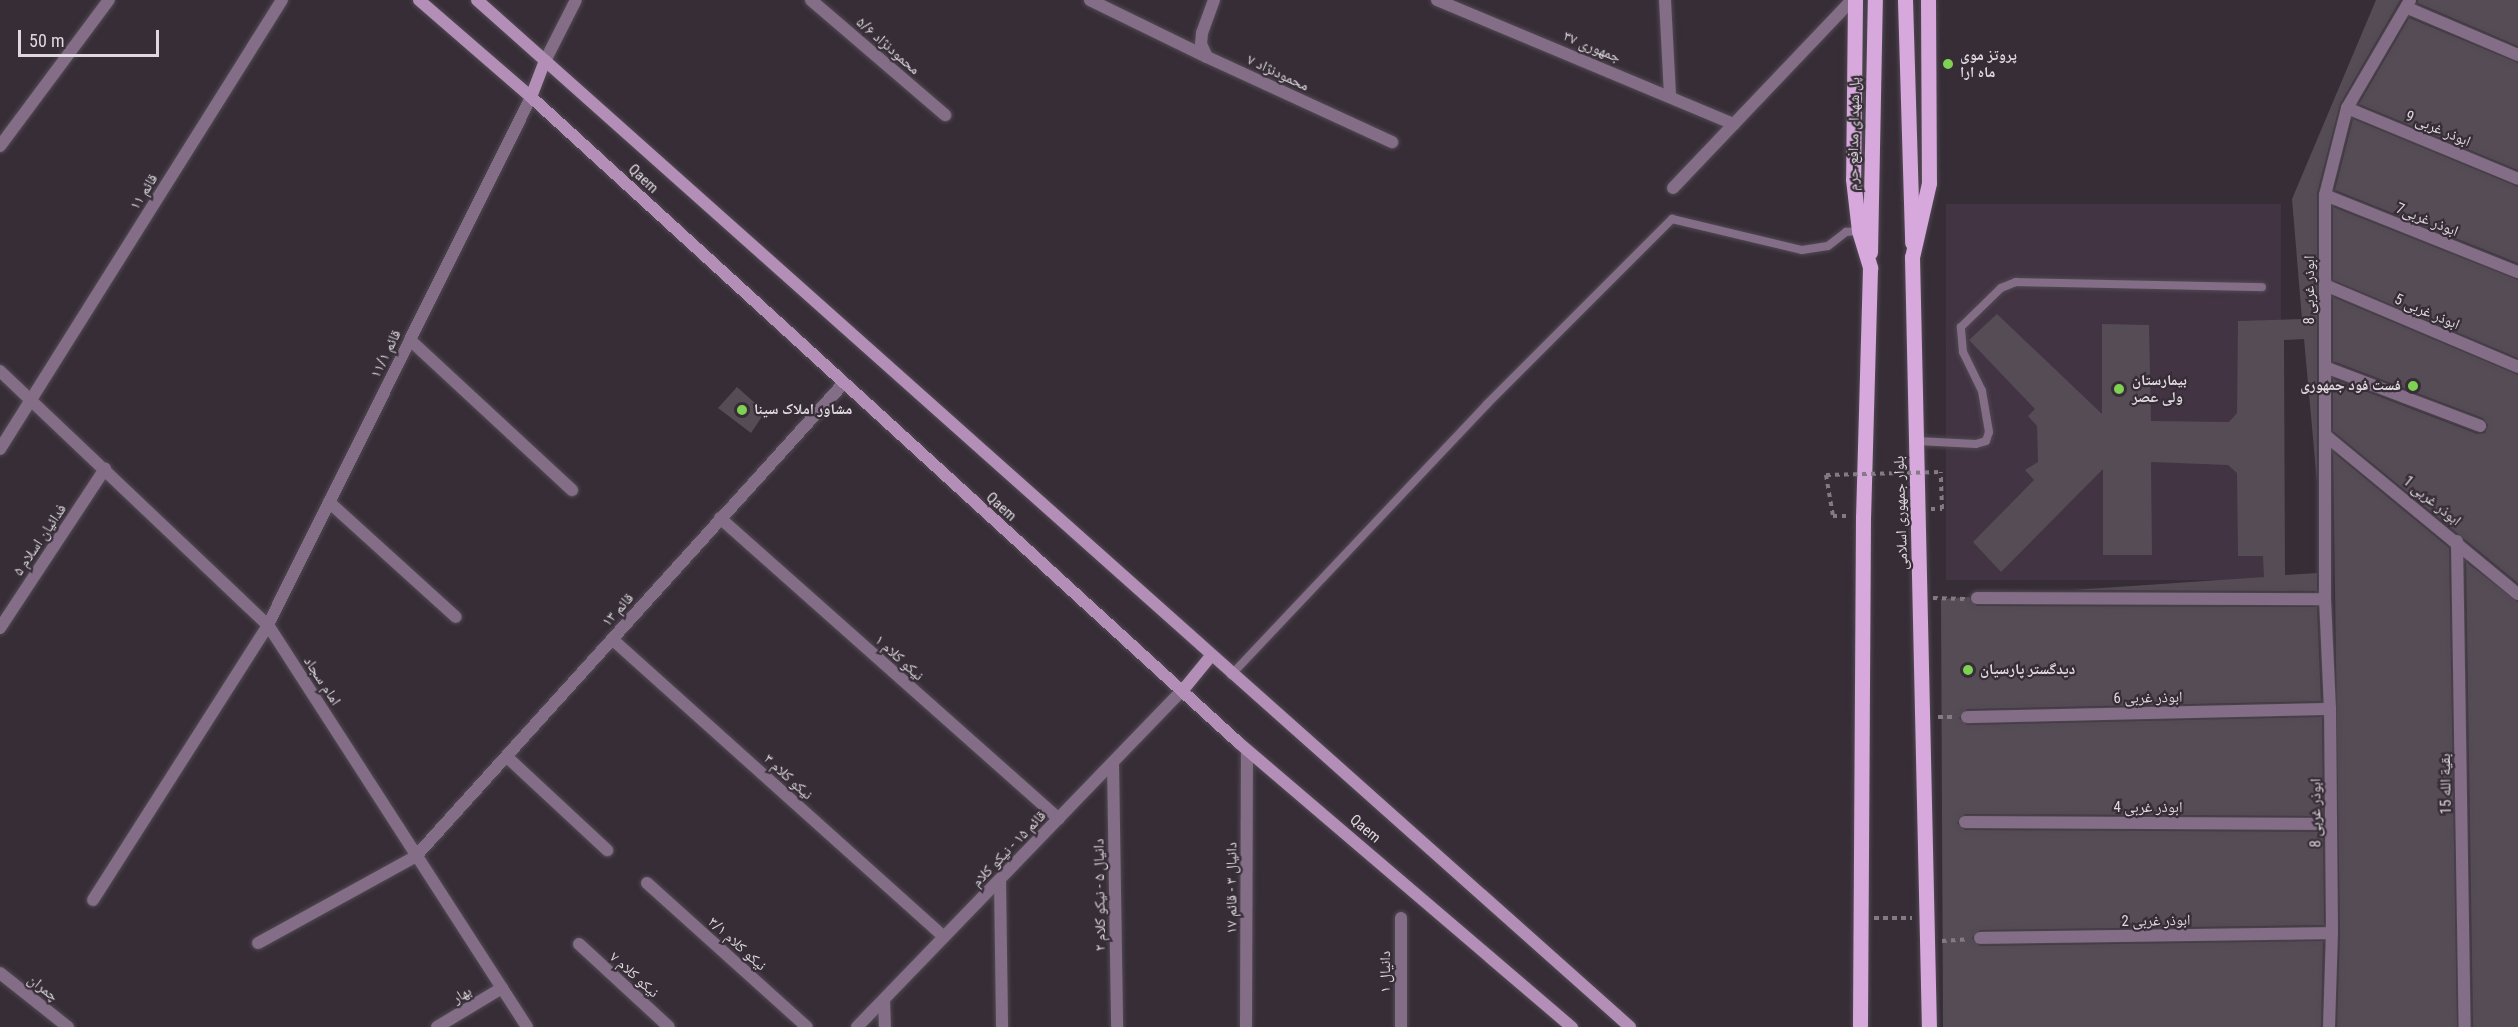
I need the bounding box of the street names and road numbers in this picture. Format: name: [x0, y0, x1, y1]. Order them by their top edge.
street label: محمودنژاد ۵/۶: [852, 13, 924, 79]
street label: جمهوری ۳۷: [1561, 27, 1623, 67]
street label: محمودنژاد ۷: [1244, 51, 1312, 95]
street label: پل شهدای مدافع حرم: [1844, 77, 1864, 191]
street label: ابوذر غربی 9: [2403, 107, 2473, 151]
street label: Qaem: [624, 161, 662, 197]
street label: قائم ۱۱: [126, 171, 162, 213]
street label: ابوذر غربی7: [2393, 199, 2461, 241]
street label: ابوذر غربی 8: [2301, 255, 2319, 325]
street label: ابوذر غربی 5: [2392, 290, 2462, 334]
street label: قائم ۱۱/۱: [367, 327, 405, 381]
street label: بلوار جمهوری اسلامی: [1890, 456, 1912, 570]
street label: ابوذر غربی 1: [2399, 472, 2465, 530]
street label: Qaem: [982, 489, 1020, 525]
street label: فدائیان اسلام ۵: [9, 501, 71, 579]
street label: قائم ۱۳: [598, 589, 638, 631]
street label: نیکو کلام ۱: [871, 631, 927, 685]
street label: امام سجاد: [300, 653, 344, 709]
street label: ابوذر غربی 6: [2113, 688, 2183, 708]
street label: نیکو کلام ۳: [760, 750, 816, 804]
street label: بقیة الله 15: [2436, 753, 2456, 815]
street label: ابوذر غربی 8: [2307, 778, 2325, 848]
street label: ابوذر غربی 4: [2113, 799, 2183, 817]
street label: قائم ۱۵ - نیکو کلام: [968, 807, 1050, 891]
street label: Qaem: [1346, 811, 1384, 847]
street label: دانیال ۵ - نیکو کلام ۲: [1090, 839, 1110, 951]
street label: دانیال ۳ - قائم ۱۷: [1223, 842, 1241, 934]
street label: ابوذر غربی 2: [2121, 911, 2191, 931]
street label: نیکو کلام ۳/۱: [704, 913, 770, 975]
street label: نیکو کلام ٧: [606, 948, 662, 1002]
street label: دانیال ۱: [1377, 951, 1395, 993]
street label: چمران: [24, 970, 62, 1006]
street label: بهار: [449, 982, 475, 1008]

